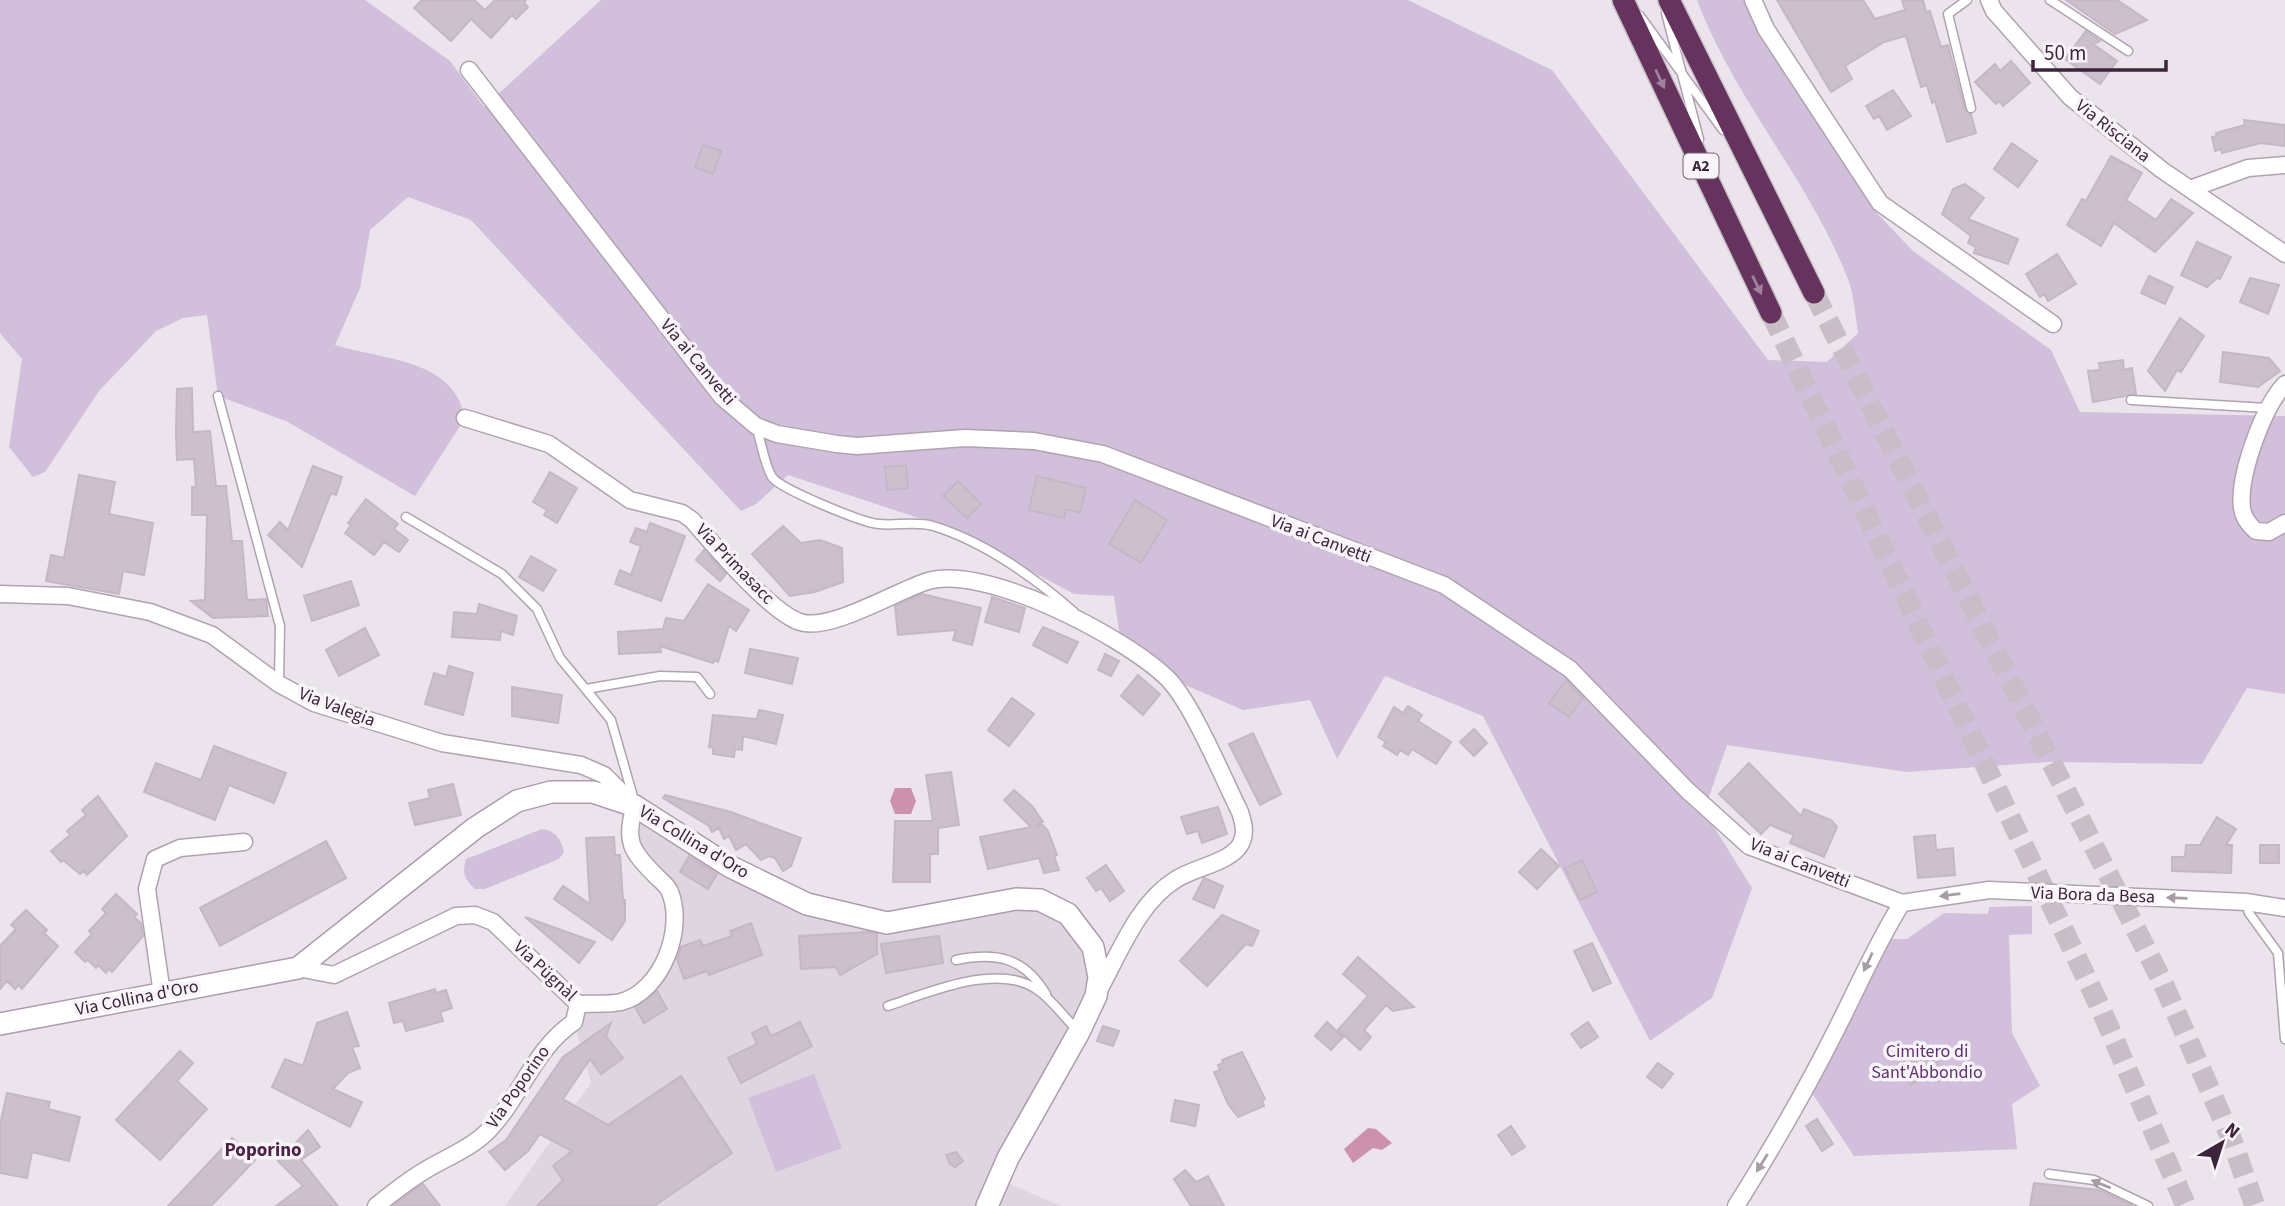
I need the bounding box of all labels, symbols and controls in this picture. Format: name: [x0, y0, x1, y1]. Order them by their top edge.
scale bar: [2033, 28, 2166, 72]
text: 50 m: [2044, 38, 2086, 68]
one-way arrow: [1654, 69, 1666, 89]
street label: Via Risciana: [2070, 94, 2156, 168]
road number: A2: [1684, 154, 1718, 178]
one-way arrow: [1752, 275, 1763, 295]
street label: Via ai Canvetti: [654, 313, 742, 411]
street label: Via ai Canvetti: [1267, 508, 1375, 570]
street label: Via Primasacc: [690, 518, 780, 610]
street label: Via Valegia: [295, 681, 379, 733]
street label: Via Collina d'Oro: [634, 799, 754, 885]
street label: Via ai Canvetti: [1746, 832, 1854, 894]
street label: Via Bora da Besa: [2031, 880, 2155, 910]
one-way arrow: [1939, 889, 1961, 900]
one-way arrow: [2166, 893, 2188, 904]
street label: Via Pügnàl: [508, 935, 582, 1007]
one-way arrow: [1862, 952, 1874, 972]
street label: Via Collina d'Oro: [73, 974, 201, 1022]
park label: Cimitero di Sant'Abbondio: [1871, 1039, 1983, 1085]
street label: Via Poporino: [480, 1041, 556, 1133]
north arrow: [2187, 1108, 2257, 1178]
text: N: [2218, 1116, 2245, 1145]
district label: Poporino: [224, 1137, 302, 1164]
one-way arrow: [1756, 1154, 1769, 1173]
one-way arrow: [2090, 1178, 2111, 1189]

